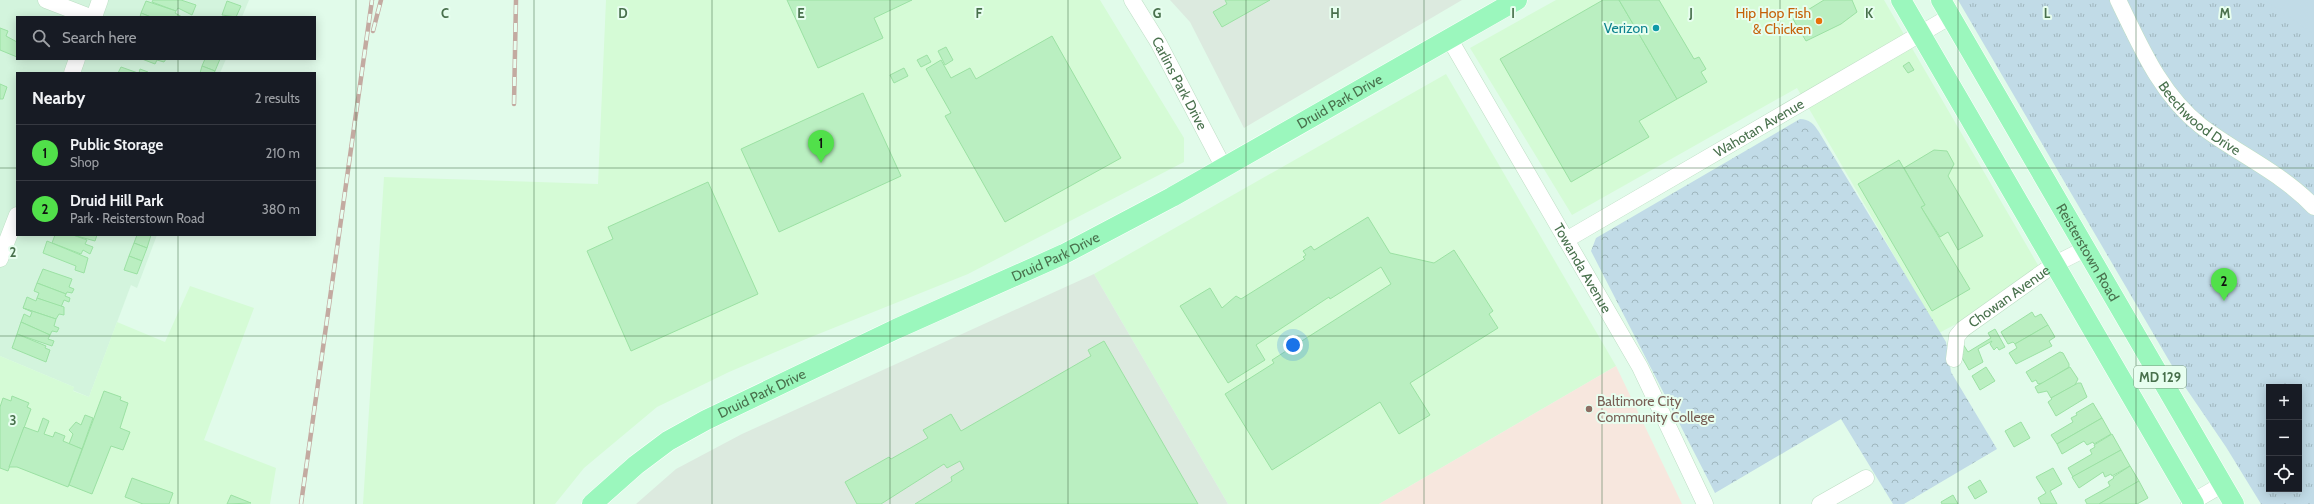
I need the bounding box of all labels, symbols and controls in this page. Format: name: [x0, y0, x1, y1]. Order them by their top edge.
place label: Hip Hop Fish & Chicken: [1735, 4, 1811, 38]
text: C: [441, 5, 449, 21]
text: D: [618, 5, 628, 21]
text: E: [797, 5, 805, 21]
text: F: [976, 5, 983, 21]
text: G: [1153, 5, 1162, 21]
text: H: [1330, 5, 1340, 21]
text: I: [1511, 5, 1515, 21]
text: J: [1688, 5, 1693, 21]
text: K: [1865, 5, 1874, 21]
text: L: [2044, 5, 2051, 21]
text: M: [2220, 5, 2231, 21]
search box: [16, 16, 316, 60]
marker: Hip Hop Fish & Chicken: [1814, 16, 1824, 26]
place label: Verizon: [1604, 19, 1648, 37]
marker: Verizon: [1651, 23, 1661, 33]
icon: search: [30, 27, 52, 49]
text: Search here: [62, 29, 137, 47]
street label: Carlins Park Drive: [1148, 33, 1211, 133]
street label: Druid Park Drive: [1294, 70, 1386, 133]
street label: Beechwood Drive: [2154, 78, 2244, 159]
text: Nearby: [32, 88, 85, 108]
text: 2 results: [255, 90, 300, 106]
street label: Wahotan Avenue: [1710, 95, 1807, 161]
pin: 1: [808, 130, 834, 163]
text: Public Storage: [70, 136, 163, 154]
text: 1: [43, 145, 47, 161]
text: 210 m: [266, 145, 300, 161]
text: Shop: [70, 154, 99, 170]
text: Druid Hill Park: [70, 192, 164, 210]
street label: Reisterstown Road: [2052, 200, 2123, 305]
text: 2: [42, 201, 48, 217]
text: 380 m: [262, 201, 300, 217]
text: Park · Reisterstown Road: [70, 210, 204, 226]
street label: Towanda Avenue: [1549, 220, 1616, 316]
street label: Druid Park Drive: [1009, 228, 1103, 285]
text: 2: [10, 244, 17, 260]
street label: Chowan Avenue: [1965, 261, 2053, 331]
pin: 2: [2211, 268, 2237, 301]
your location: [1283, 335, 1303, 355]
street label: Druid Park Drive: [715, 365, 809, 422]
road number: MD 129: [2134, 366, 2186, 388]
map controls: [2266, 384, 2302, 492]
button: +: [2266, 384, 2302, 420]
place label: Baltimore City Community College: [1597, 392, 1715, 426]
marker: Baltimore City Community College: [1584, 404, 1594, 414]
text: 3: [9, 412, 17, 428]
button: −: [2266, 420, 2302, 456]
button: locate: [2266, 456, 2302, 492]

